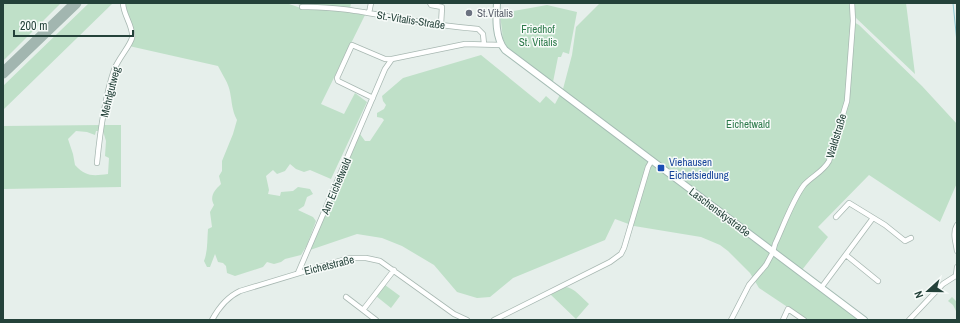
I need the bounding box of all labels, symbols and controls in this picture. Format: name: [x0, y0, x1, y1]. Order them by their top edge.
place label: St.Vitalis: [477, 6, 513, 20]
street label: St.-Vitalis-Straße: [376, 8, 446, 32]
marker: St.Vitalis: [464, 8, 474, 18]
scale bar: [14, 12, 133, 38]
text: 200 m: [20, 18, 47, 34]
park label: Friedhof St. Vitalis: [519, 22, 558, 49]
street label: Mehrlgutweg: [97, 65, 123, 119]
street label: Waldstraße: [823, 112, 849, 160]
park label: Eichetwald: [726, 117, 770, 131]
place label: Viehausen Eichetsiedlung: [669, 155, 729, 182]
street label: Am Eichetwald: [317, 156, 354, 217]
marker: Viehausen Eichetsiedlung: [656, 163, 666, 173]
street label: Laschenskystraße: [687, 184, 753, 240]
street label: Eichetstraße: [302, 252, 356, 278]
north arrow: [908, 271, 948, 311]
text: N: [911, 289, 926, 300]

